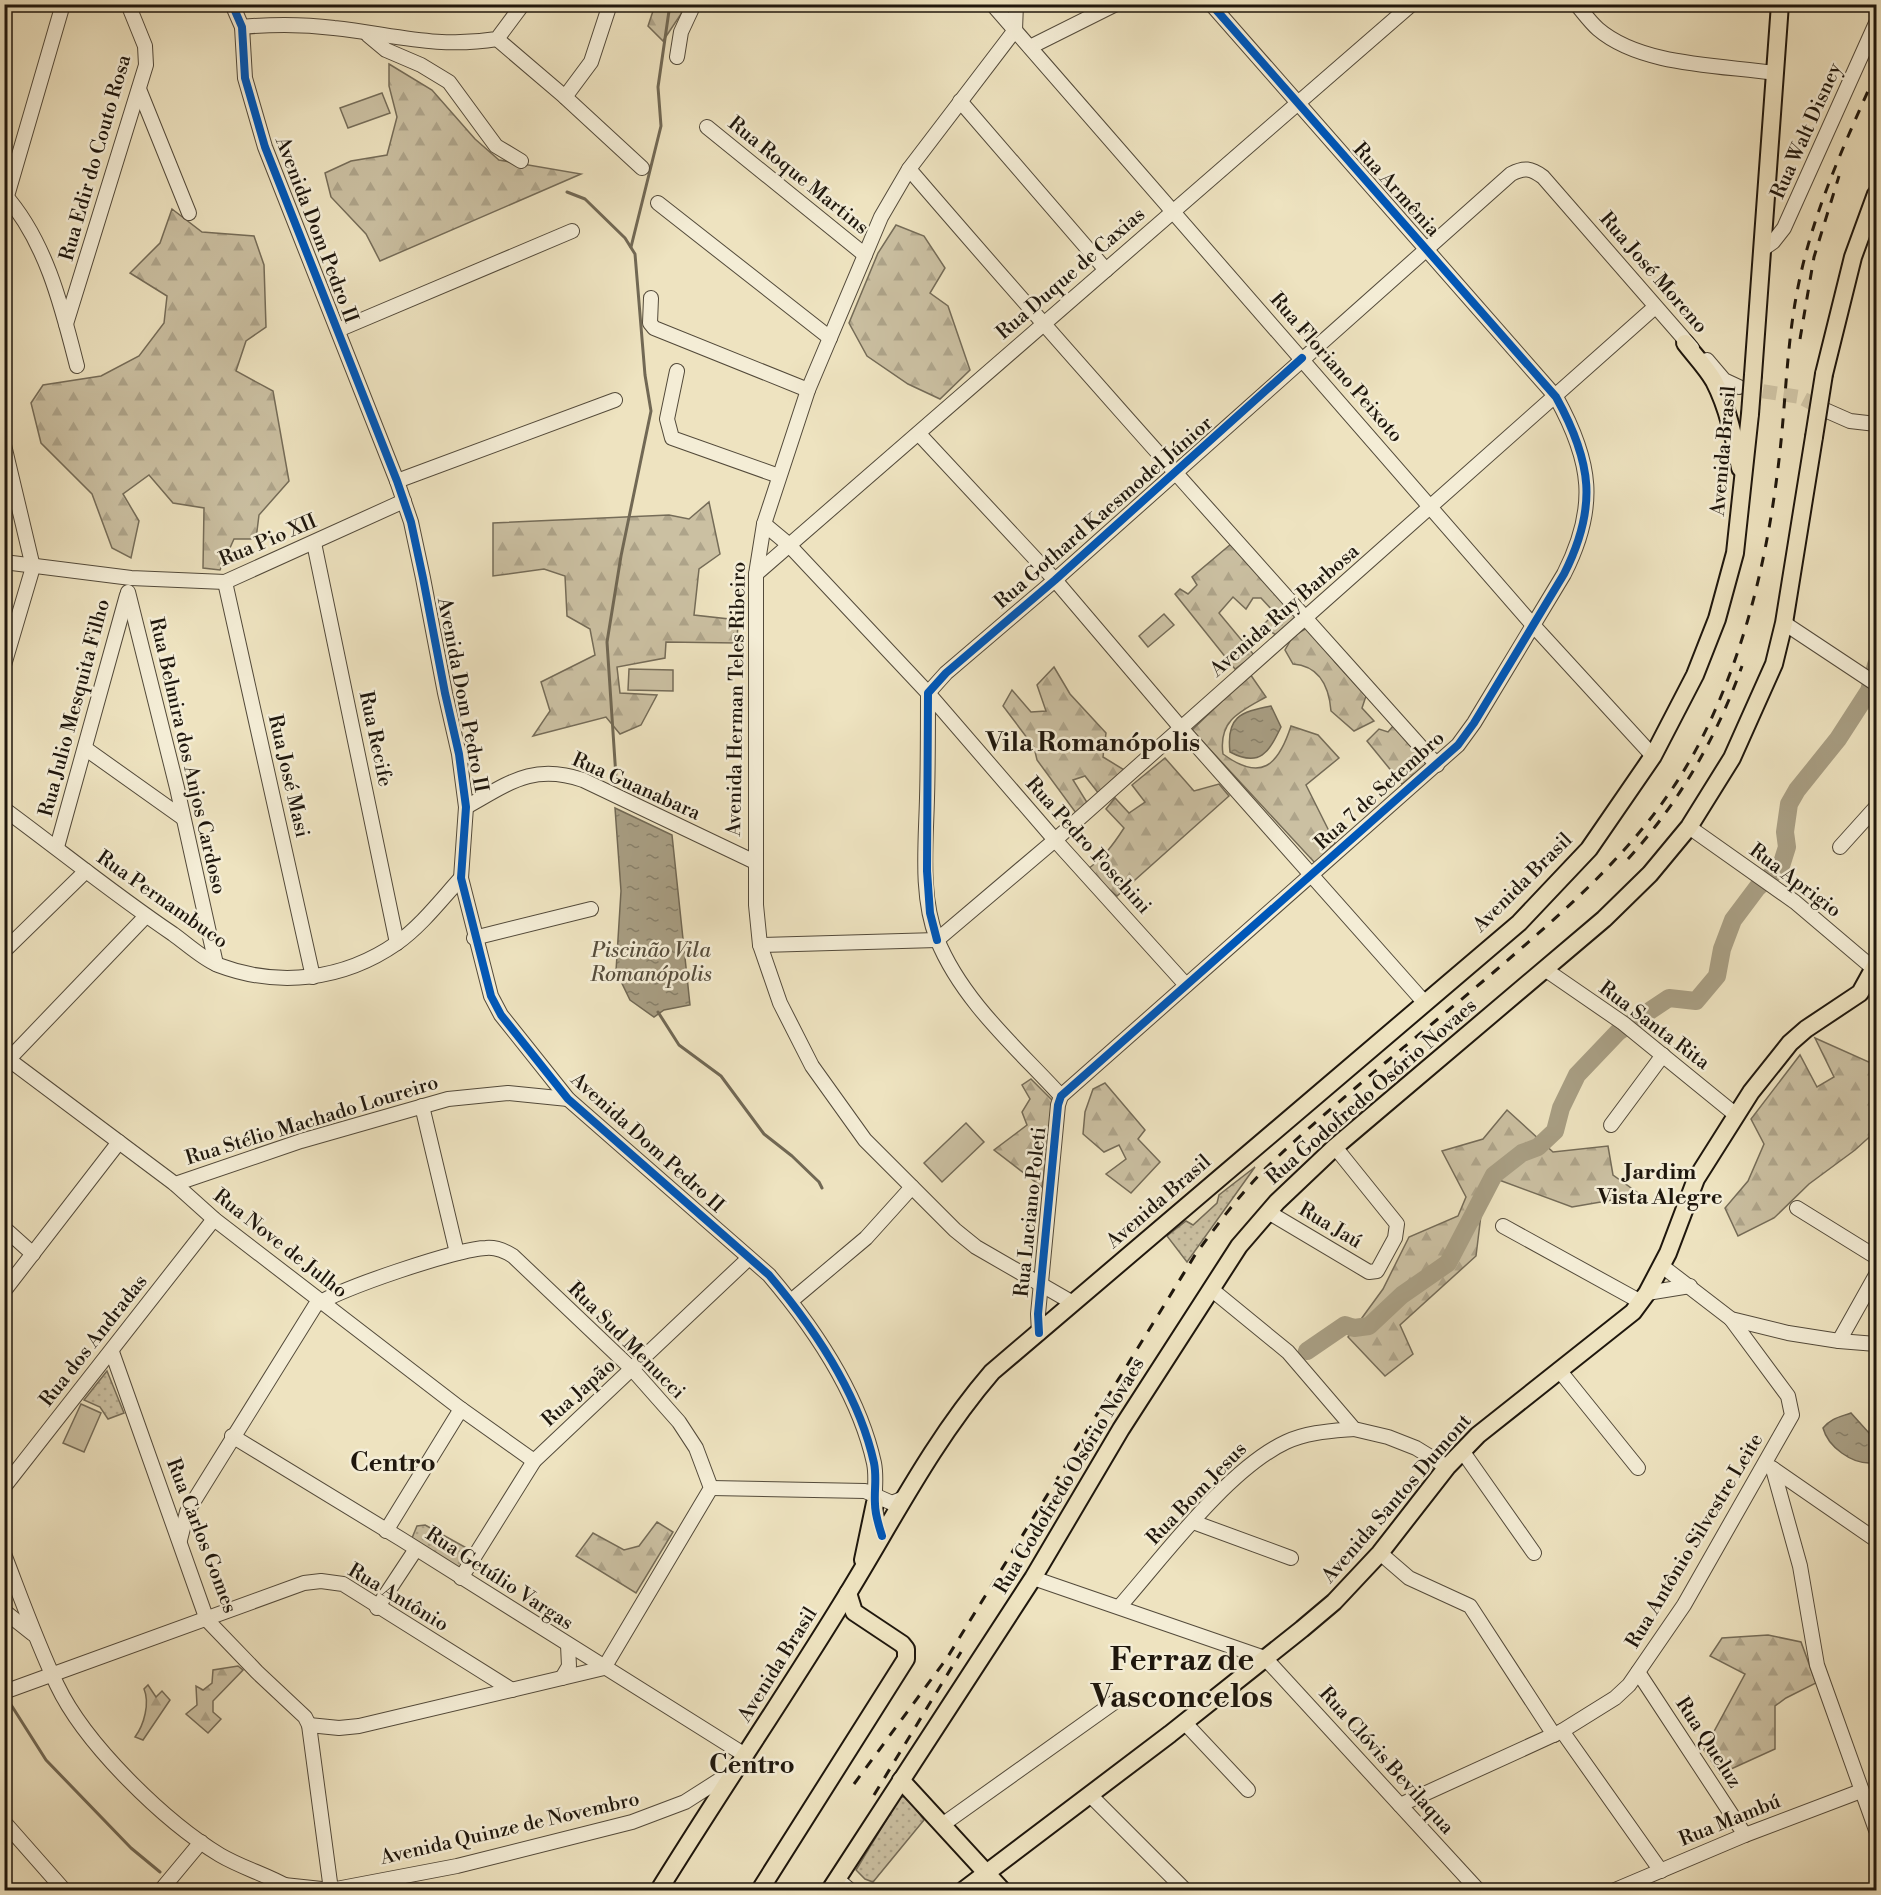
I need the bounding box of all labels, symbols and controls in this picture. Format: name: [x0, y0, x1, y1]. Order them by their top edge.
street label: Rua Edir do Couto Rosa: [55, 51, 138, 264]
street label: Rua Walt Disney: [1766, 59, 1848, 203]
street label: Rua Roque Martins: [723, 112, 873, 240]
street label: Avenida Dom Pedro II: [269, 132, 363, 327]
street label: Rua Armênia: [1347, 138, 1446, 243]
street label: Rua Duque de Caxias: [991, 202, 1151, 346]
street label: Rua José Moreno: [1593, 207, 1713, 339]
street label: Rua Floriano Peixoto: [1264, 288, 1408, 448]
street label: Avenida Brasil: [1706, 385, 1742, 518]
street label: Rua Gothard Kaesmodel Júnior: [990, 411, 1219, 615]
street label: Rua Pio XII: [215, 509, 321, 573]
street label: Avenida Ruy Barbosa: [1204, 539, 1366, 683]
street label: Avenida Herman Teles Ribeiro: [722, 561, 752, 838]
street label: Avenida Dom Pedro II: [431, 595, 493, 795]
street label: Rua Julio Mesquita Filho: [34, 596, 116, 820]
street label: Rua Belmira dos Anjos Cardoso: [143, 615, 231, 897]
street label: Rua Recife: [353, 689, 397, 789]
street label: Rua José Masi: [262, 712, 314, 840]
street label: Rua 7 de Setembro: [1310, 726, 1450, 856]
district label: Vila Romanópolis: [985, 727, 1200, 759]
street label: Rua Guanabara: [568, 748, 705, 827]
street label: Rua Pedro Foschini: [1020, 772, 1156, 920]
street label: Avenida Brasil: [1467, 828, 1578, 939]
street label: Rua Aprigio: [1744, 838, 1846, 924]
street label: Rua Pernambuco: [91, 845, 233, 955]
water label: Piscinão Vila Romanópolis: [589, 938, 712, 988]
street label: Rua Santa Rita: [1594, 976, 1715, 1076]
street label: Rua Godofredo Osório Novaes: [1261, 994, 1483, 1190]
street label: Avenida Dom Pedro II: [564, 1067, 729, 1219]
street label: Rua Stélio Machado Loureiro: [183, 1071, 441, 1171]
street label: Rua Luciano Poleti: [1010, 1125, 1052, 1299]
street label: Avenida Brasil: [1101, 1150, 1217, 1255]
district label: Jardim Vista Alegre: [1596, 1159, 1723, 1211]
street label: Rua Nove de Julho: [208, 1184, 352, 1304]
street label: Rua Jaú: [1294, 1197, 1367, 1255]
street label: Rua dos Andradas: [35, 1270, 153, 1412]
street label: Rua Sud Menucci: [562, 1277, 690, 1405]
street label: Rua Japão: [537, 1353, 621, 1433]
street label: Rua Godofredo Osório Novaes: [989, 1353, 1151, 1599]
street label: Avenida Santos Dumont: [1316, 1409, 1477, 1589]
street label: Rua Antônio Silvestre Leite: [1621, 1429, 1769, 1653]
street label: Rua Bom Jesus: [1141, 1437, 1253, 1551]
district label: Centro: [350, 1447, 436, 1479]
street label: Rua Carlos Gomes: [160, 1455, 242, 1617]
street label: Rua Getúlio Vargas: [420, 1522, 578, 1636]
street label: Rua Antônio: [343, 1558, 453, 1638]
street label: Avenida Brasil: [732, 1603, 823, 1728]
district label: Ferraz de Vasconcelos: [1090, 1640, 1273, 1717]
street label: Rua Clóvis Bevilaqua: [1313, 1682, 1459, 1841]
street label: Rua Queluz: [1669, 1693, 1747, 1793]
district label: Centro: [709, 1749, 795, 1781]
street label: Avenida Quinze de Novembro: [377, 1787, 642, 1871]
street label: Rua Mambú: [1675, 1789, 1785, 1853]

